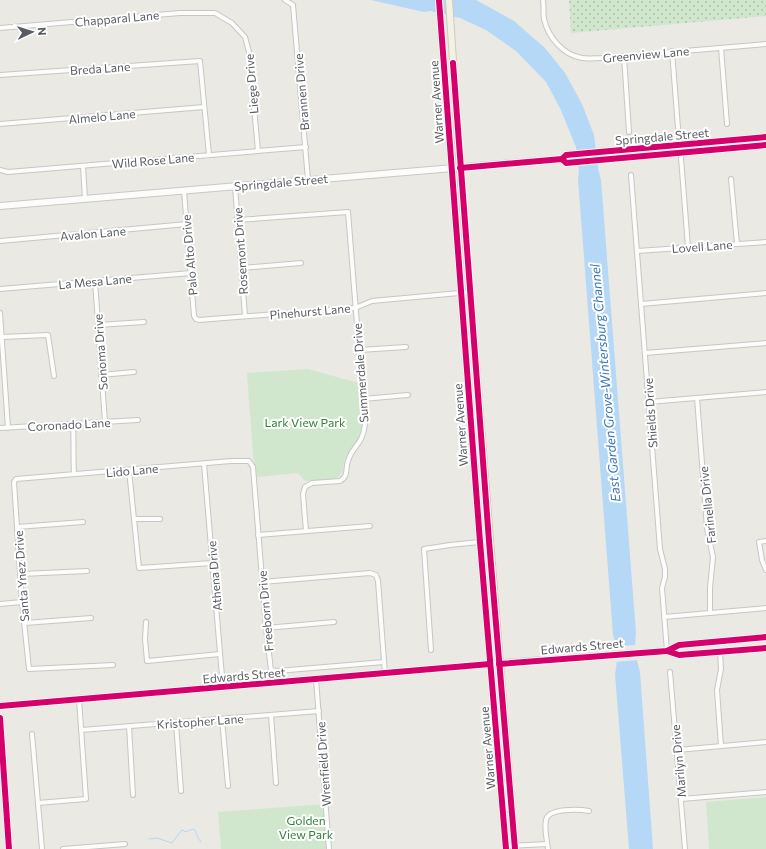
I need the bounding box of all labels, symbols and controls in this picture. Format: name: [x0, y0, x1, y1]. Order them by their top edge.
street label: Chapparal Lane: [74, 7, 160, 29]
north arrow: [12, 12, 52, 52]
text: N: [36, 27, 49, 36]
street label: Greenview Lane: [602, 43, 690, 65]
street label: Liege Drive: [241, 53, 261, 115]
street label: Brannen Drive: [291, 53, 311, 131]
street label: Breda Lane: [69, 59, 131, 77]
street label: Warner Avenue: [426, 60, 446, 144]
street label: Almelo Lane: [68, 106, 136, 126]
street label: Springdale Street: [615, 125, 710, 147]
street label: Wild Rose Lane: [111, 149, 195, 171]
street label: Springdale Street: [234, 171, 329, 193]
street label: Rosemont Drive: [230, 207, 250, 295]
street label: Palo Alto Drive: [178, 214, 200, 296]
street label: Avalon Lane: [60, 223, 126, 243]
street label: Lovell Lane: [671, 237, 733, 255]
water label: East Garden Grove-Wintersburg Channel: [587, 263, 623, 503]
street label: La Mesa Lane: [58, 271, 132, 291]
street label: Pinehurst Lane: [269, 300, 351, 322]
street label: Sonoma Drive: [90, 313, 110, 391]
street label: Summerdale Drive: [350, 323, 370, 423]
street label: Shields Drive: [641, 378, 659, 448]
street label: Warner Avenue: [450, 383, 470, 467]
street label: Coronado Lane: [27, 415, 111, 433]
park label: Lark View Park: [264, 415, 346, 429]
street label: Lido Lane: [105, 461, 159, 479]
street label: Farinella Drive: [696, 466, 718, 544]
street label: Santa Ynez Drive: [11, 530, 31, 622]
street label: Athena Drive: [204, 540, 224, 612]
street label: Freeborn Drive: [254, 570, 276, 652]
street label: Edwards Street: [540, 635, 624, 657]
street label: Edwards Street: [202, 664, 286, 686]
street label: Warner Avenue: [476, 706, 498, 790]
street label: Kristopher Lane: [156, 711, 244, 731]
street label: Wrenfield Drive: [313, 721, 333, 807]
street label: Marilyn Drive: [668, 724, 688, 798]
park label: Golden View Park: [279, 813, 334, 841]

